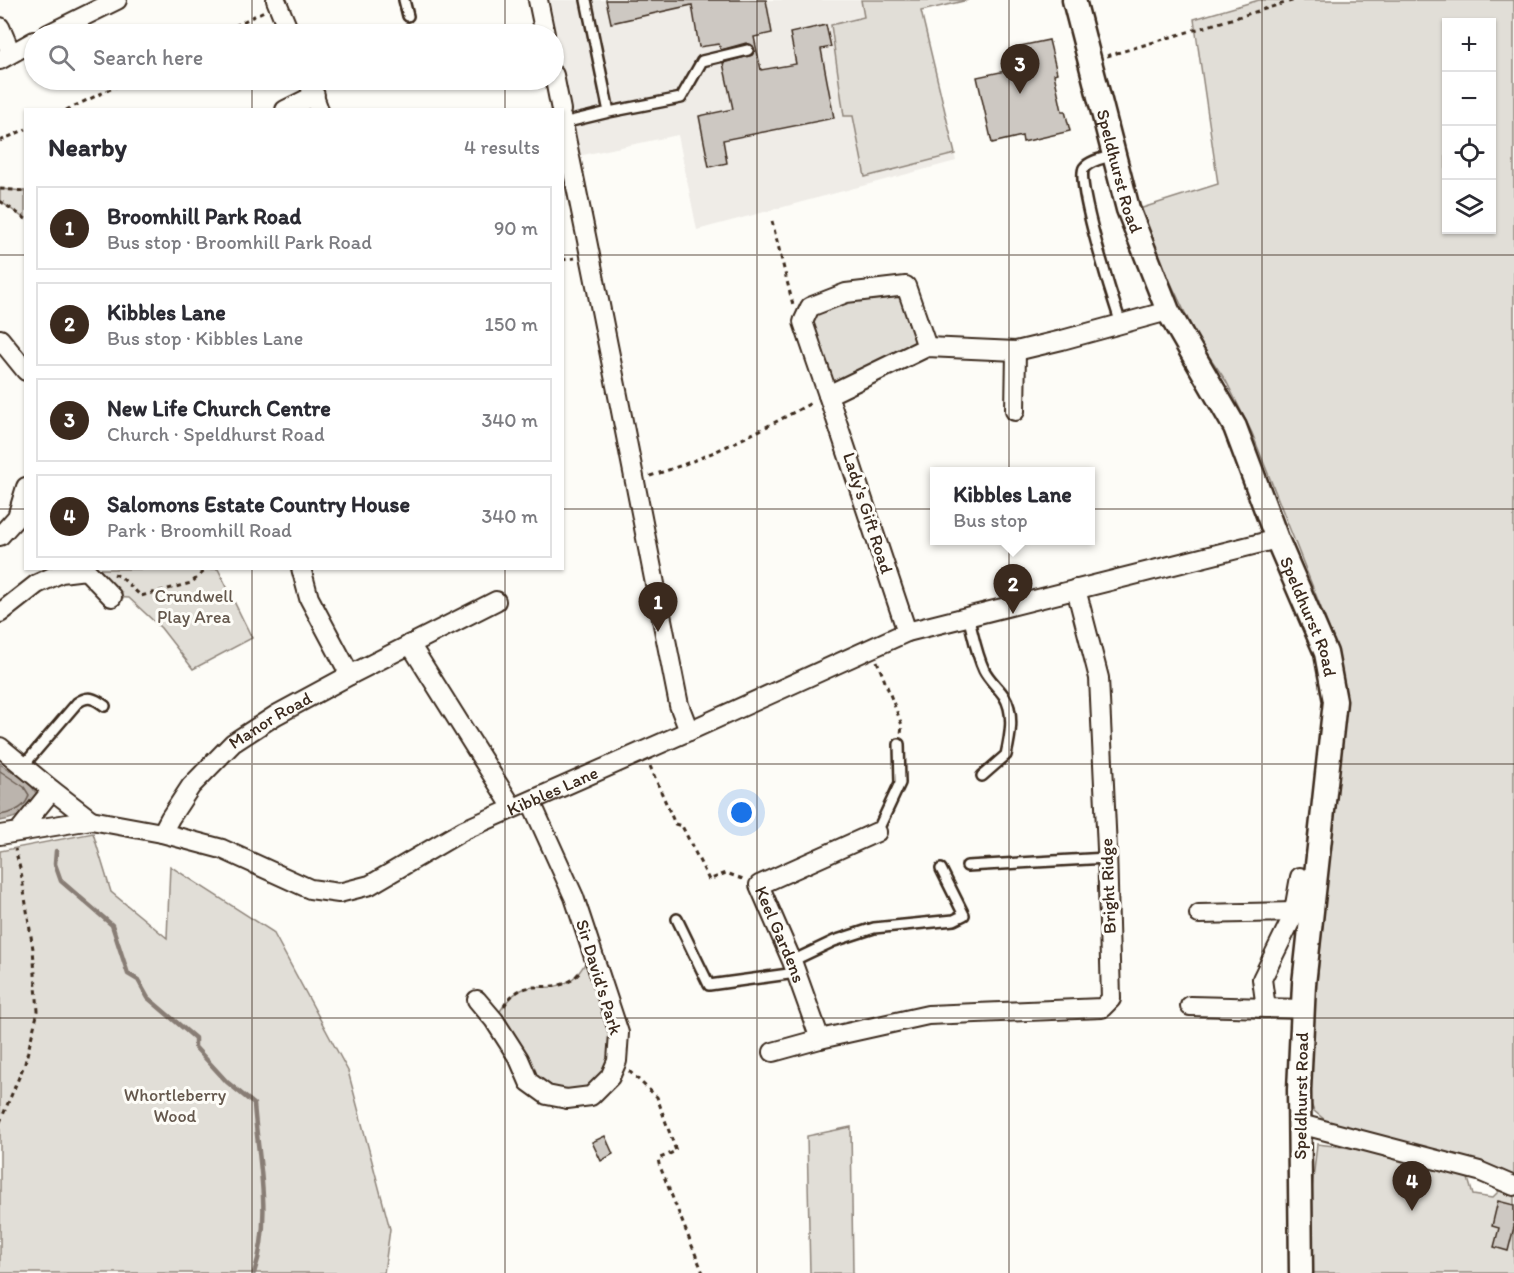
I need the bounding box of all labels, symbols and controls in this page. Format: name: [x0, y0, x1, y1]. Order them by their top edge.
map controls: [1442, 18, 1496, 234]
button: +: [1442, 18, 1496, 72]
search box: [24, 24, 564, 90]
icon: search: [45, 41, 78, 74]
text: Search here: [93, 44, 203, 71]
pin: 3: [1000, 44, 1040, 94]
button: −: [1442, 72, 1496, 126]
street label: Speldhurst Road: [1092, 107, 1147, 237]
button: locate: [1442, 126, 1496, 180]
text: Nearby: [48, 131, 127, 163]
text: 4 results: [464, 135, 540, 159]
button: layers: [1442, 180, 1496, 234]
text: Broomhill Park Road: [107, 203, 301, 230]
text: 1: [65, 216, 74, 240]
text: 90 m: [494, 216, 538, 240]
text: Bus stop · Broomhill Park Road: [107, 230, 372, 254]
text: Kibbles Lane: [107, 299, 226, 326]
text: 2: [64, 312, 75, 336]
text: 150 m: [485, 312, 538, 336]
text: Bus stop · Kibbles Lane: [107, 326, 303, 350]
text: New Life Church Centre: [107, 395, 331, 422]
text: 3: [64, 408, 75, 432]
text: 340 m: [481, 408, 538, 432]
text: Church · Speldhurst Road: [107, 422, 325, 446]
street label: Lady's Gift Road: [838, 450, 898, 576]
popup: [930, 467, 1095, 545]
text: Kibbles Lane: [953, 481, 1072, 508]
text: Salomons Estate Country House: [107, 491, 410, 518]
text: 4: [63, 504, 76, 528]
text: 340 m: [481, 504, 538, 528]
text: Bus stop: [953, 508, 1028, 532]
text: Park · Broomhill Road: [107, 518, 292, 542]
street label: Speldhurst Road: [1275, 553, 1341, 679]
pin: 2: [994, 564, 1032, 614]
pin: 1: [638, 582, 678, 632]
park label: Crundwell Play Area: [155, 585, 233, 628]
street label: Manor Road: [224, 687, 316, 754]
street label: Kibbles Lane: [504, 761, 601, 821]
your location: [727, 798, 756, 827]
street label: Bright Ridge: [1095, 838, 1121, 934]
street label: Keel Gardens: [750, 883, 810, 986]
street label: Sir David's Park: [571, 917, 627, 1038]
street label: Speldhurst Road: [1289, 1032, 1313, 1160]
park label: Whortleberry Wood: [124, 1084, 227, 1127]
pin: 4: [1392, 1162, 1432, 1211]

